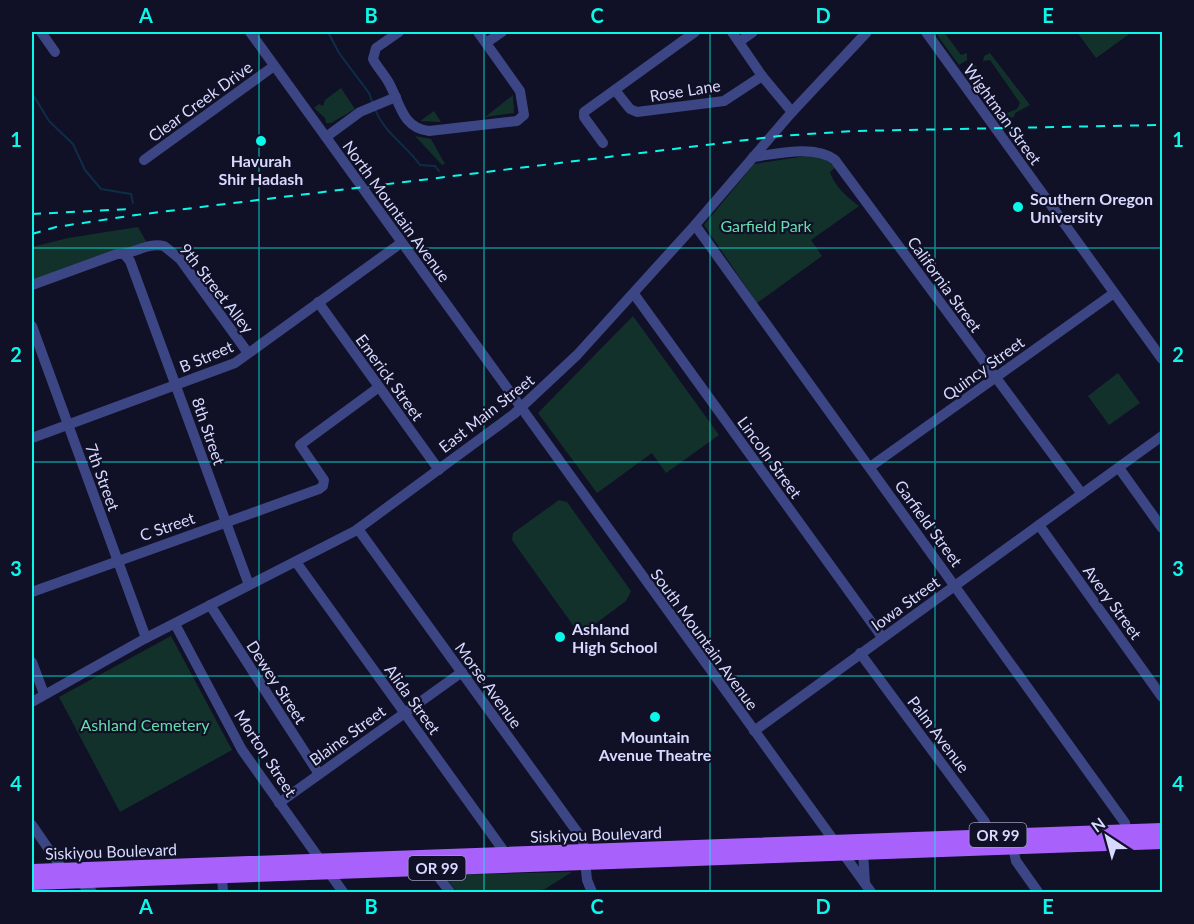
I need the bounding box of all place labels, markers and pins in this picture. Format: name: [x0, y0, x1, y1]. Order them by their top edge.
marker: Havurah Shir Hadash: [254, 134, 268, 148]
place label: Havurah Shir Hadash: [219, 151, 303, 188]
place label: Southern Oregon University: [1030, 189, 1153, 226]
marker: Southern Oregon University: [1011, 200, 1025, 214]
place label: Ashland High School: [571, 619, 658, 656]
marker: Ashland High School: [553, 630, 567, 644]
marker: Mountain Avenue Theatre: [648, 710, 662, 724]
place label: Mountain Avenue Theatre: [598, 727, 712, 764]

